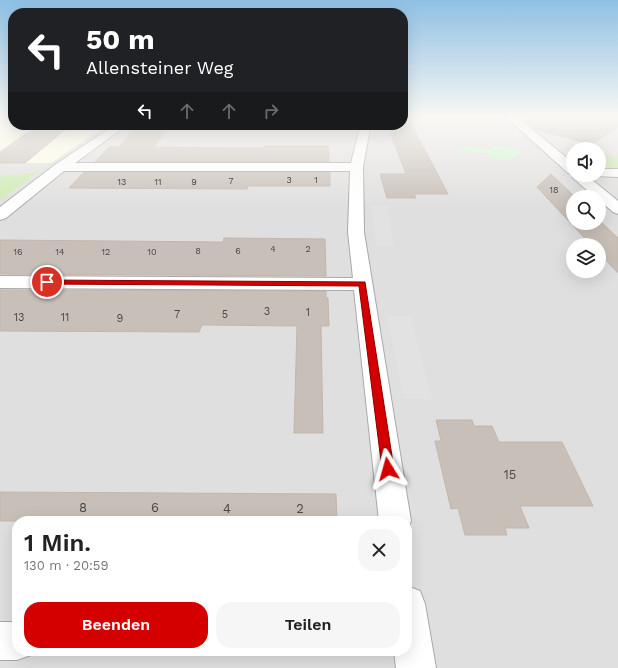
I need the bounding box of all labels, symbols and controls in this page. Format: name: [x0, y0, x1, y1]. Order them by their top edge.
text: 50 m: [86, 23, 155, 56]
icon: left: [20, 24, 72, 76]
text: Allensteiner Weg: [86, 57, 233, 78]
icon: left: [134, 100, 156, 122]
icon: ahead: [176, 100, 198, 122]
icon: ahead: [218, 100, 240, 122]
icon: right: [260, 100, 282, 122]
map controls: [566, 142, 606, 278]
button: sound: [566, 142, 606, 182]
house number: 3: [286, 175, 292, 185]
house number: 1: [314, 175, 318, 185]
house number: 7: [228, 176, 234, 186]
house number: 13: [118, 177, 126, 187]
house number: 11: [154, 177, 162, 187]
house number: 9: [191, 177, 197, 187]
house number: 18: [549, 185, 559, 195]
button: search: [566, 190, 606, 230]
button: layers: [566, 238, 606, 278]
house number: 4: [270, 244, 276, 254]
house number: 2: [305, 244, 311, 254]
house number: 8: [195, 246, 201, 256]
house number: 6: [235, 246, 241, 256]
house number: 16: [14, 247, 22, 257]
house number: 14: [55, 247, 65, 257]
house number: 12: [102, 247, 110, 257]
house number: 10: [147, 247, 157, 257]
pin: [30, 265, 64, 299]
icon: arrive: [36, 271, 58, 293]
house number: 3: [264, 305, 270, 318]
house number: 1: [306, 306, 310, 319]
house number: 7: [174, 308, 180, 321]
house number: 5: [222, 308, 228, 321]
house number: 13: [14, 311, 24, 324]
house number: 11: [61, 311, 69, 324]
house number: 9: [117, 312, 124, 325]
position arrow: [367, 448, 409, 490]
house number: 15: [504, 467, 516, 482]
house number: 8: [79, 500, 87, 515]
house number: 6: [151, 500, 159, 515]
house number: 4: [223, 501, 231, 516]
house number: 2: [296, 501, 304, 516]
text: 1 Min.: [24, 529, 91, 557]
button: close: [358, 529, 400, 571]
text: 130 m · 20:59: [24, 558, 108, 573]
button: Beenden: [24, 602, 208, 648]
button: Teilen: [216, 602, 400, 648]

